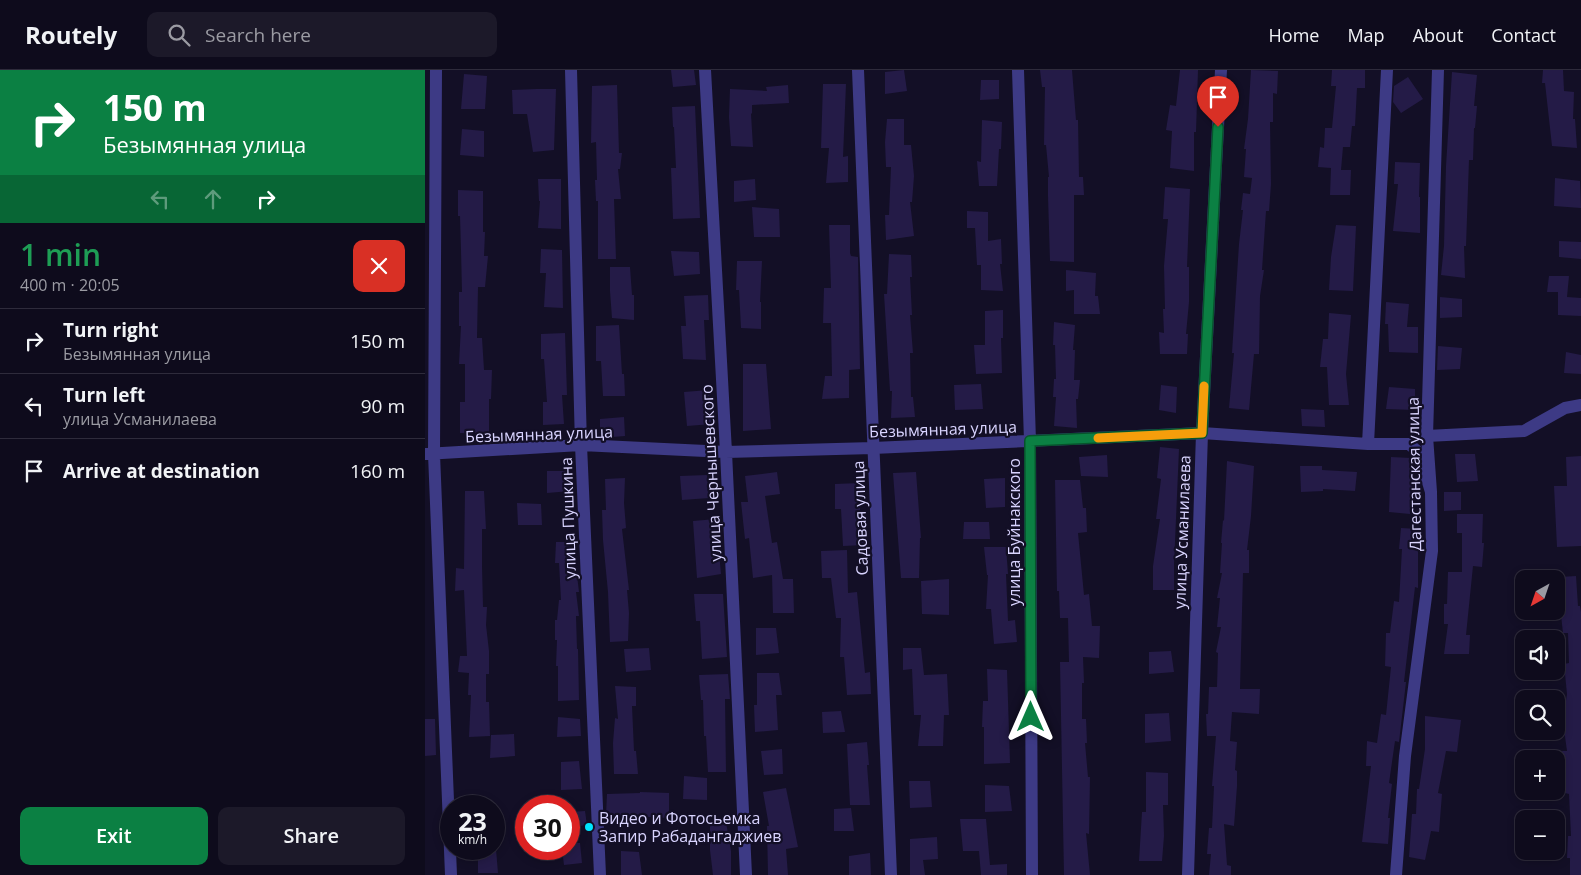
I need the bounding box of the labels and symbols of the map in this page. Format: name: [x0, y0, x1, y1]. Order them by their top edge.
pin: [1197, 76, 1239, 127]
street label: улица Чернышевского: [695, 384, 727, 562]
street label: Дагестанская улица: [1402, 397, 1426, 551]
street label: Безымянная улица: [869, 415, 1017, 443]
street label: Безымянная улица: [465, 420, 613, 448]
street label: улица Усманилаева: [1168, 455, 1196, 609]
street label: улица Пушкина: [555, 457, 581, 579]
street label: улица Буйнакского: [1003, 458, 1025, 606]
street label: Садовая улица: [847, 460, 873, 576]
north arrow: [1515, 570, 1565, 620]
position arrow: [1004, 690, 1056, 742]
speed limit sign: 30: [515, 795, 580, 860]
place label: Видео и Фотосьемка Запир Рабадангаджиев: [599, 807, 781, 847]
marker: Видео и Фотосьемка Запир Рабадангаджиев: [583, 821, 595, 833]

